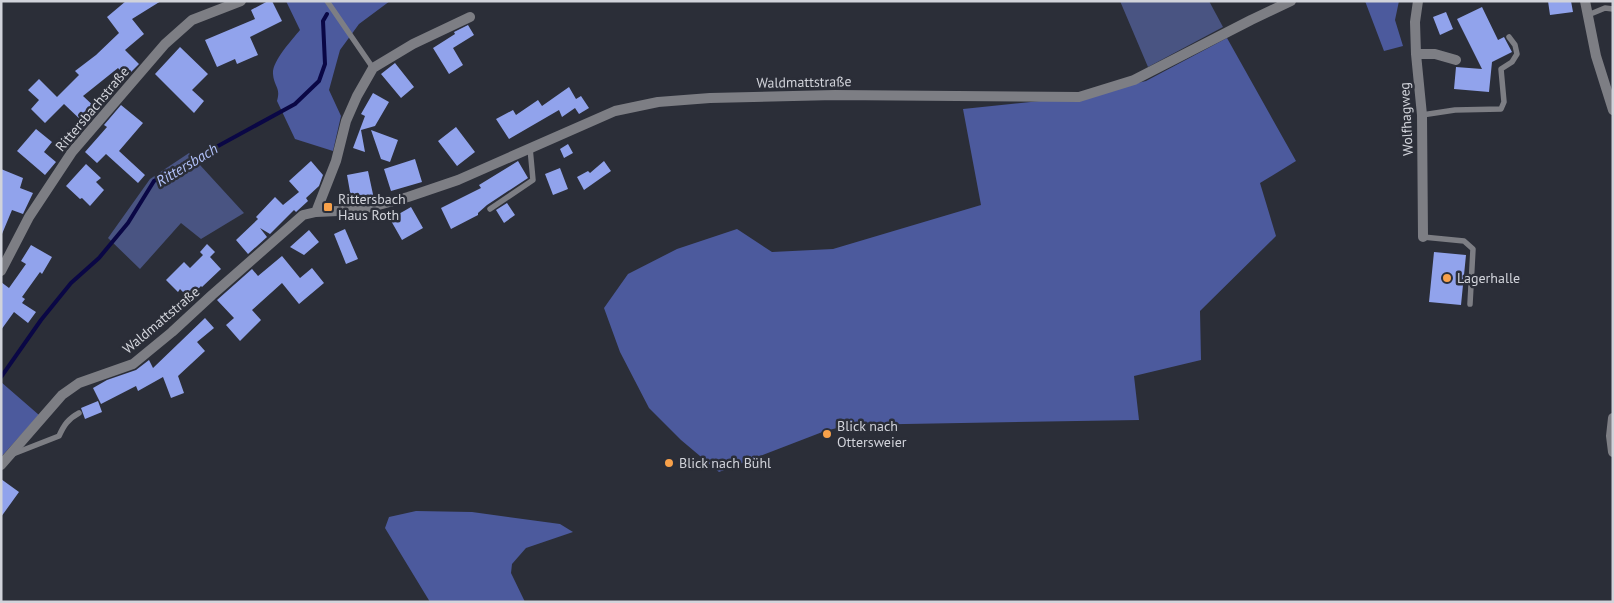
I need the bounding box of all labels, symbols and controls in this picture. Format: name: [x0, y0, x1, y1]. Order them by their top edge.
street label: Rittersbachstraße: [51, 63, 133, 155]
street label: Waldmattstraße: [756, 72, 852, 92]
street label: Wolfhagweg: [1395, 82, 1417, 156]
water label: Rittersbach: [152, 139, 221, 190]
place label: Rittersbach Haus Roth: [338, 190, 406, 224]
marker: Rittersbach Haus Roth: [322, 201, 334, 213]
place label: Lagerhalle: [1457, 269, 1520, 287]
marker: Lagerhalle: [1441, 272, 1453, 284]
street label: Waldmattstraße: [119, 283, 203, 357]
place label: Blick nach Ottersweier: [837, 417, 907, 451]
marker: Blick nach Ottersweier: [821, 428, 833, 440]
place label: Blick nach Bühl: [679, 454, 771, 472]
marker: Blick nach Bühl: [663, 457, 675, 469]

